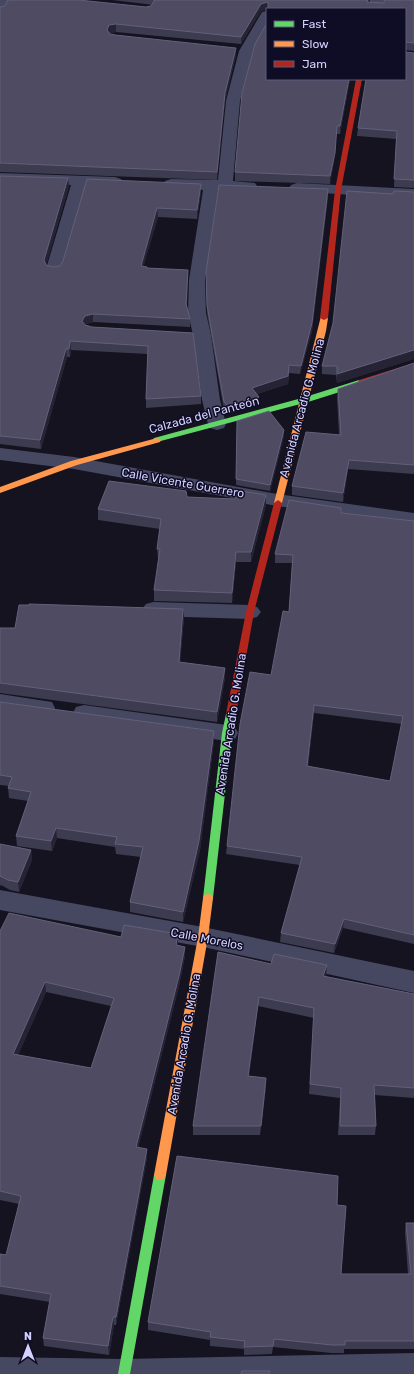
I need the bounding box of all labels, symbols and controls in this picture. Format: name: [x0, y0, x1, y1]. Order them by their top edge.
legend: [266, 8, 406, 80]
text: Fast: [302, 17, 326, 31]
text: Slow: [302, 37, 329, 51]
text: Jam: [302, 57, 327, 71]
street label: Avenida Arcadio G. Molina: [277, 337, 327, 479]
street label: Calzada del Panteón: [147, 394, 261, 436]
street label: Calle Vicente Guerrero: [120, 465, 246, 501]
street label: Avenida Arcadio G. Molina: [213, 652, 249, 796]
street label: Calle Morelos: [170, 925, 244, 953]
street label: Avenida Arcadio G. Molina: [165, 972, 203, 1116]
north arrow: [8, 1326, 48, 1366]
text: N: [24, 1330, 32, 1343]

